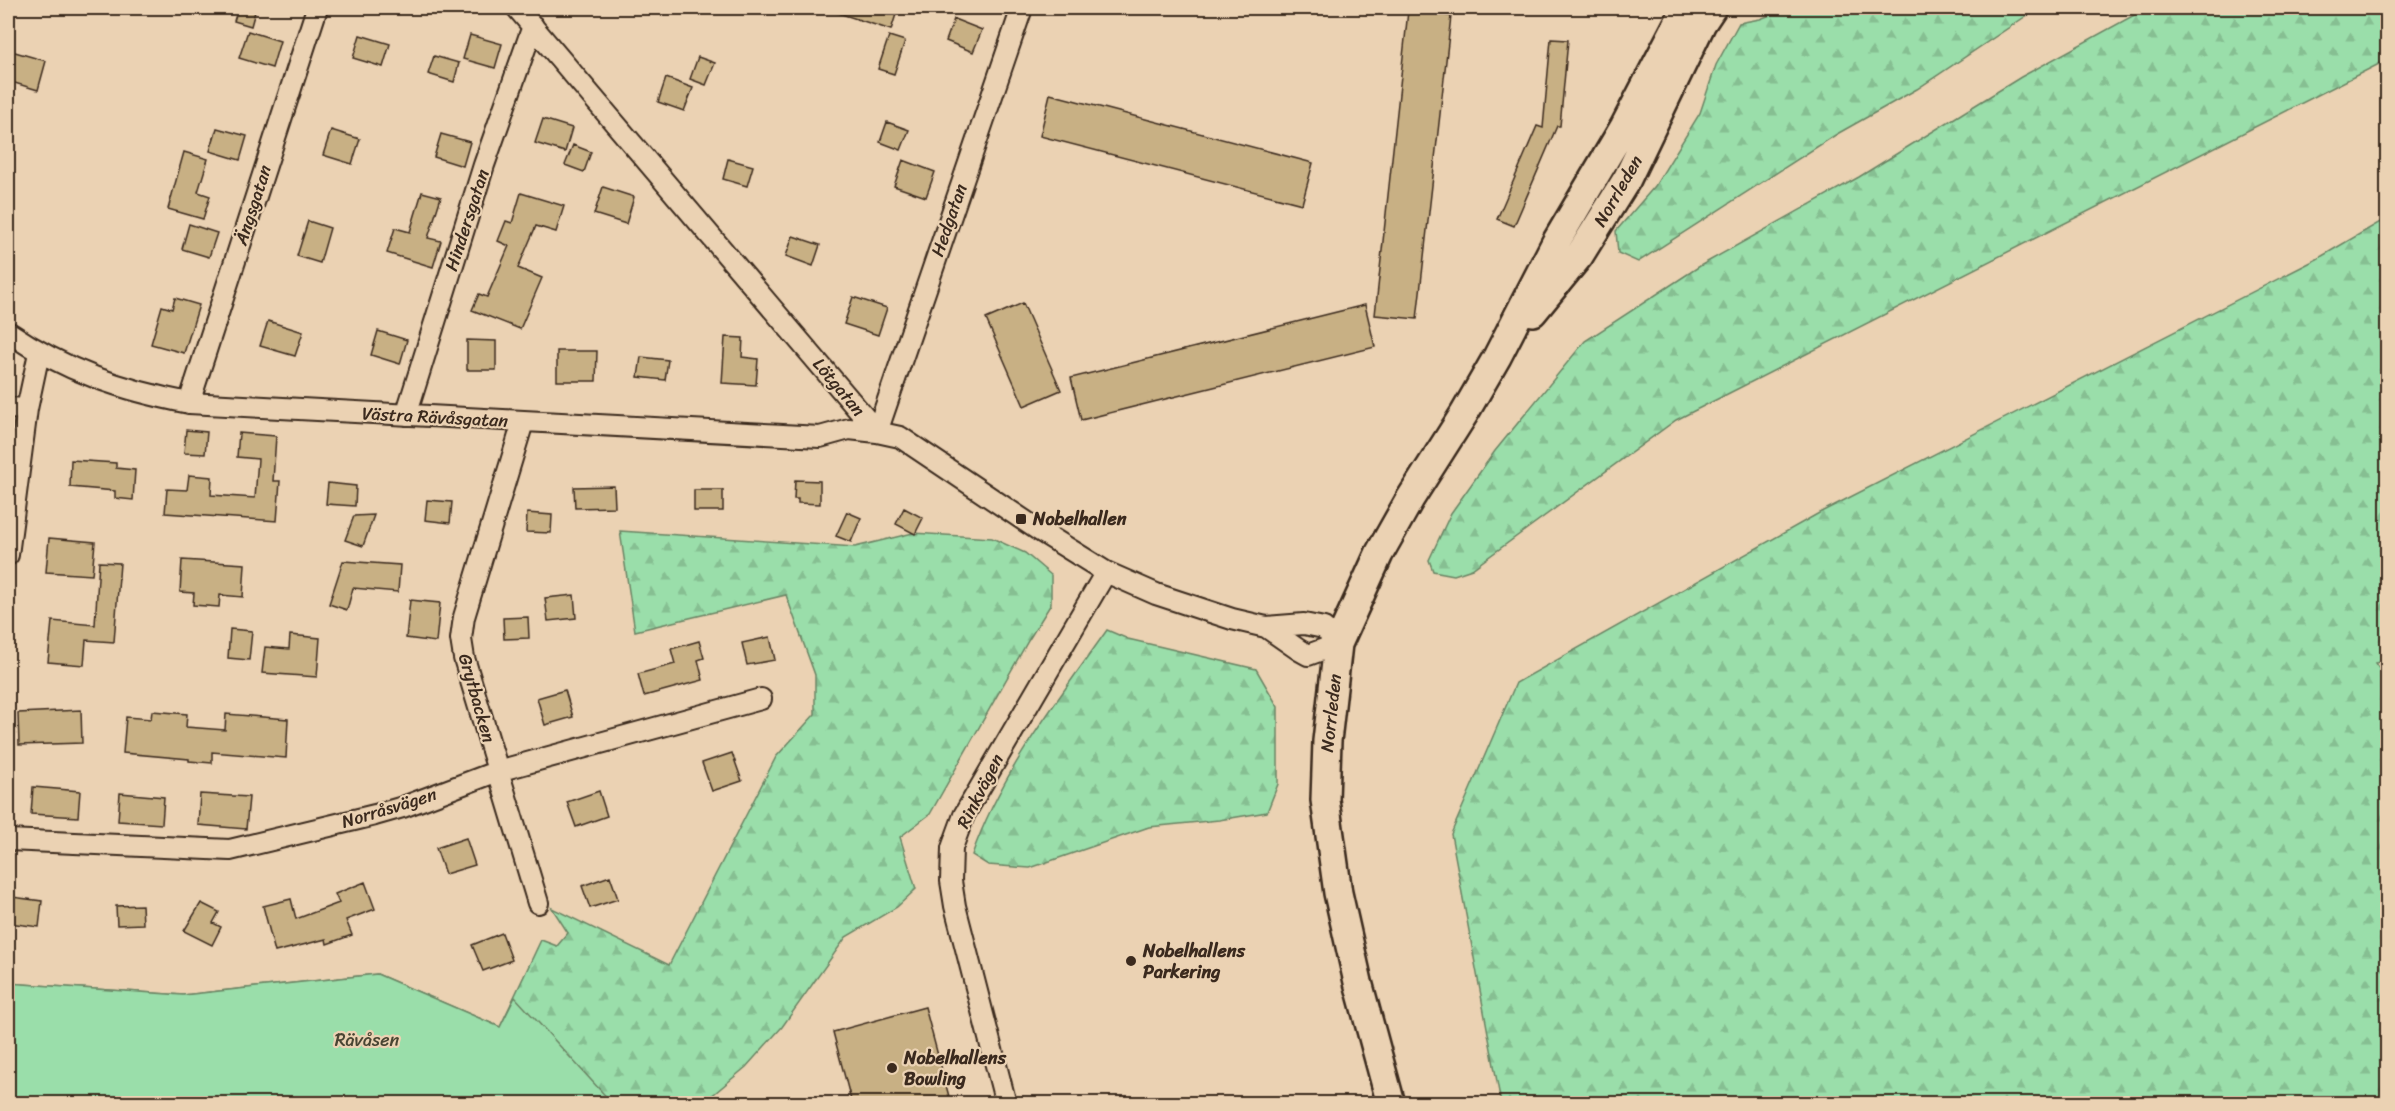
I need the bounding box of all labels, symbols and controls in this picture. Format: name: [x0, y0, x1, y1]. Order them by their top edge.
street label: Norrleden: [1584, 149, 1652, 233]
street label: Ängsgatan: [225, 160, 281, 250]
street label: Hindersgatan: [435, 164, 499, 275]
street label: Hedgatan: [922, 179, 977, 261]
street label: Lötgatan: [804, 350, 874, 424]
street label: Västra Rävåsgatan: [361, 397, 509, 437]
place label: Nobelhallen: [1032, 503, 1127, 535]
marker: Nobelhallen: [1014, 512, 1028, 526]
street label: Grytbacken: [449, 650, 505, 747]
street label: Norrleden: [1311, 672, 1351, 754]
street label: Rinkvägen: [947, 748, 1013, 834]
street label: Norråsvägen: [337, 778, 441, 838]
place label: Nobelhallens Parkering: [1142, 935, 1246, 988]
marker: Nobelhallens Parkering: [1124, 954, 1138, 968]
park label: Rävåsen: [335, 1024, 400, 1056]
place label: Nobelhallens Bowling: [903, 1042, 1007, 1095]
marker: Nobelhallens Bowling: [885, 1061, 899, 1075]

